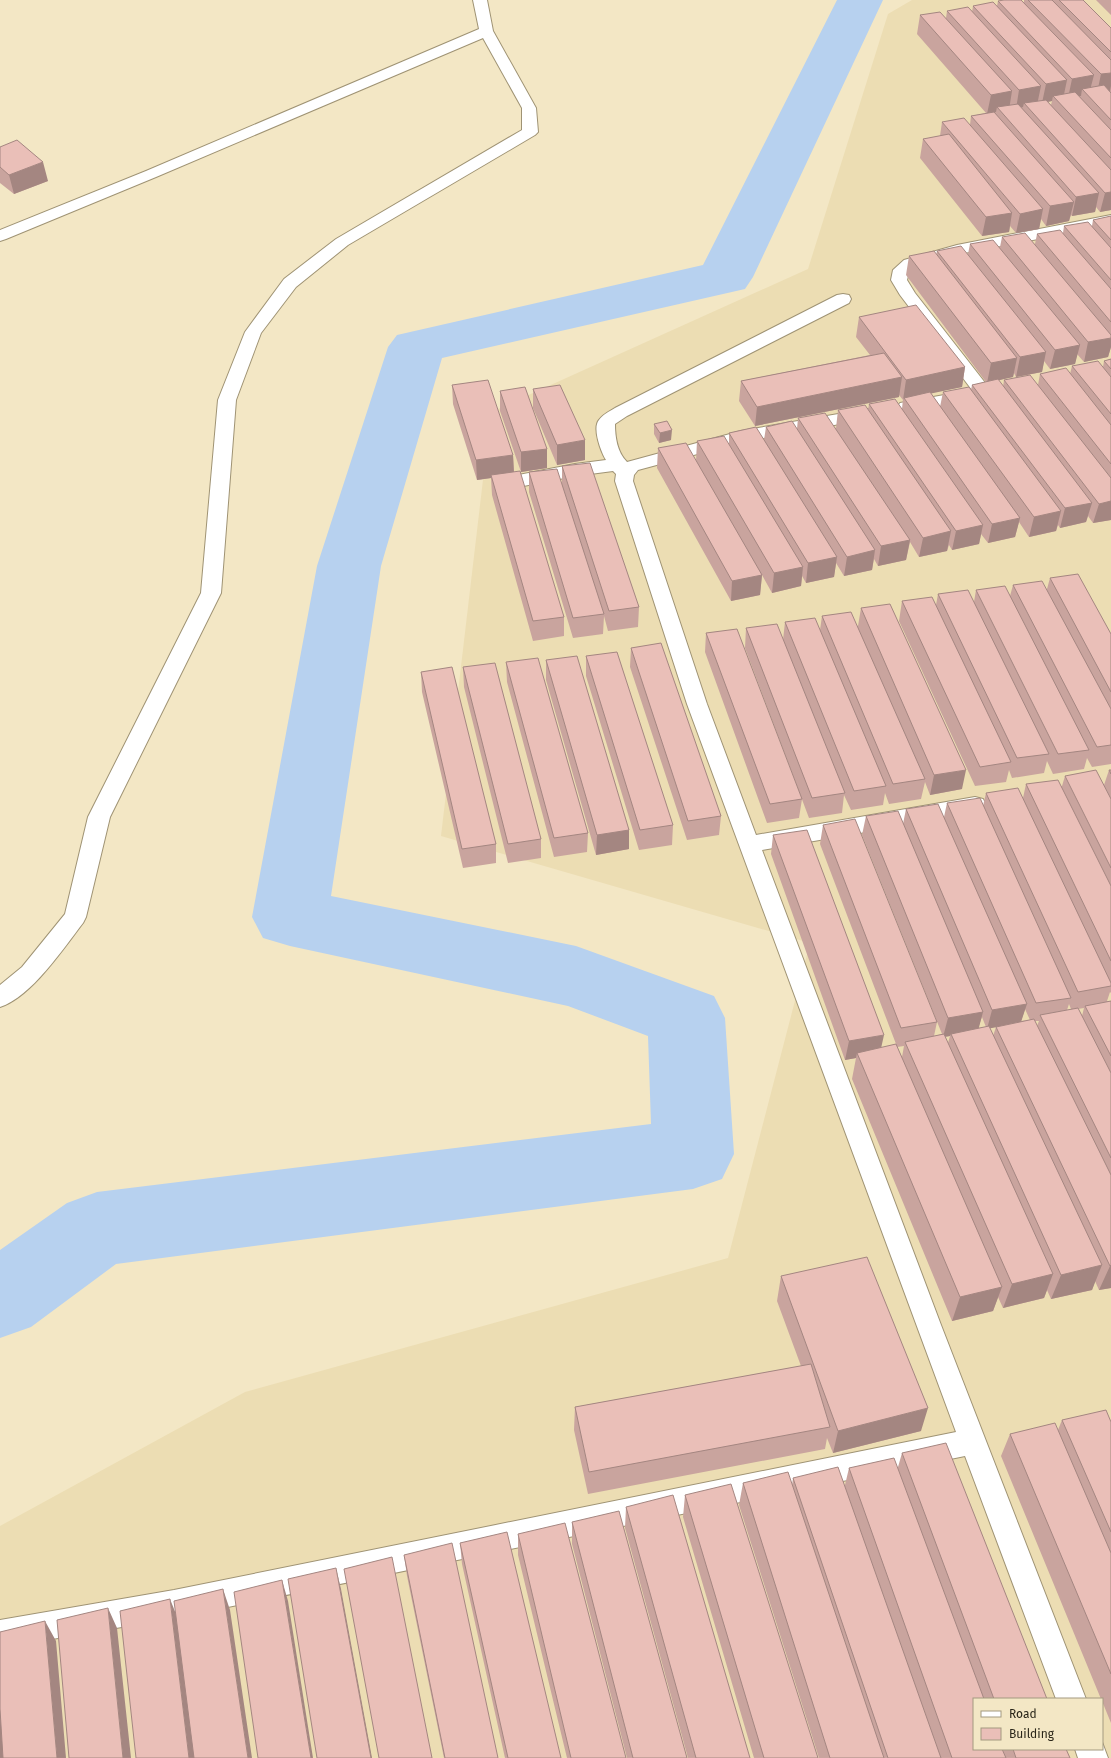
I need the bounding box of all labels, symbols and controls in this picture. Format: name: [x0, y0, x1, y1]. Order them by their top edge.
legend: [973, 1698, 1103, 1750]
text: Road: [1009, 1707, 1037, 1721]
text: Building: [1009, 1727, 1055, 1741]

